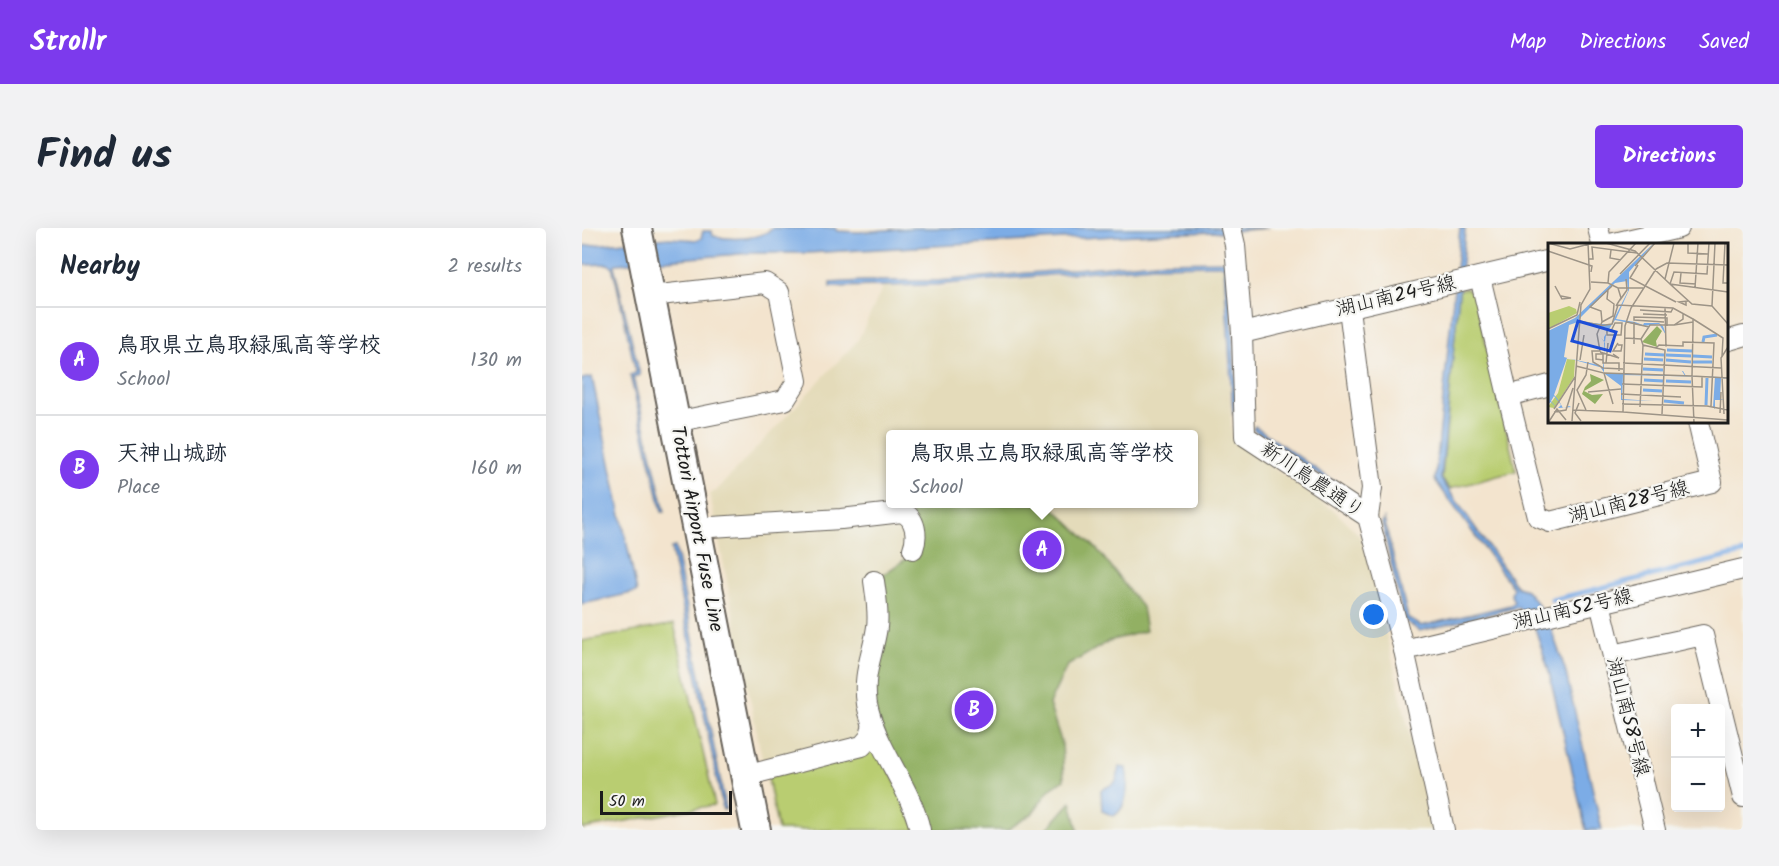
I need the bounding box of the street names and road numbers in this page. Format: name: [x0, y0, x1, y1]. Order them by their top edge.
street label: 湖山南24号線: [1333, 268, 1459, 326]
street label: Tottori Airport Fuse Line: [660, 423, 732, 635]
street label: 新川鳥農通り: [1253, 434, 1371, 528]
street label: 湖山南28号線: [1565, 473, 1693, 533]
street label: 湖山南52号線: [1510, 581, 1636, 639]
street label: 湖山南58号線: [1597, 654, 1657, 780]

